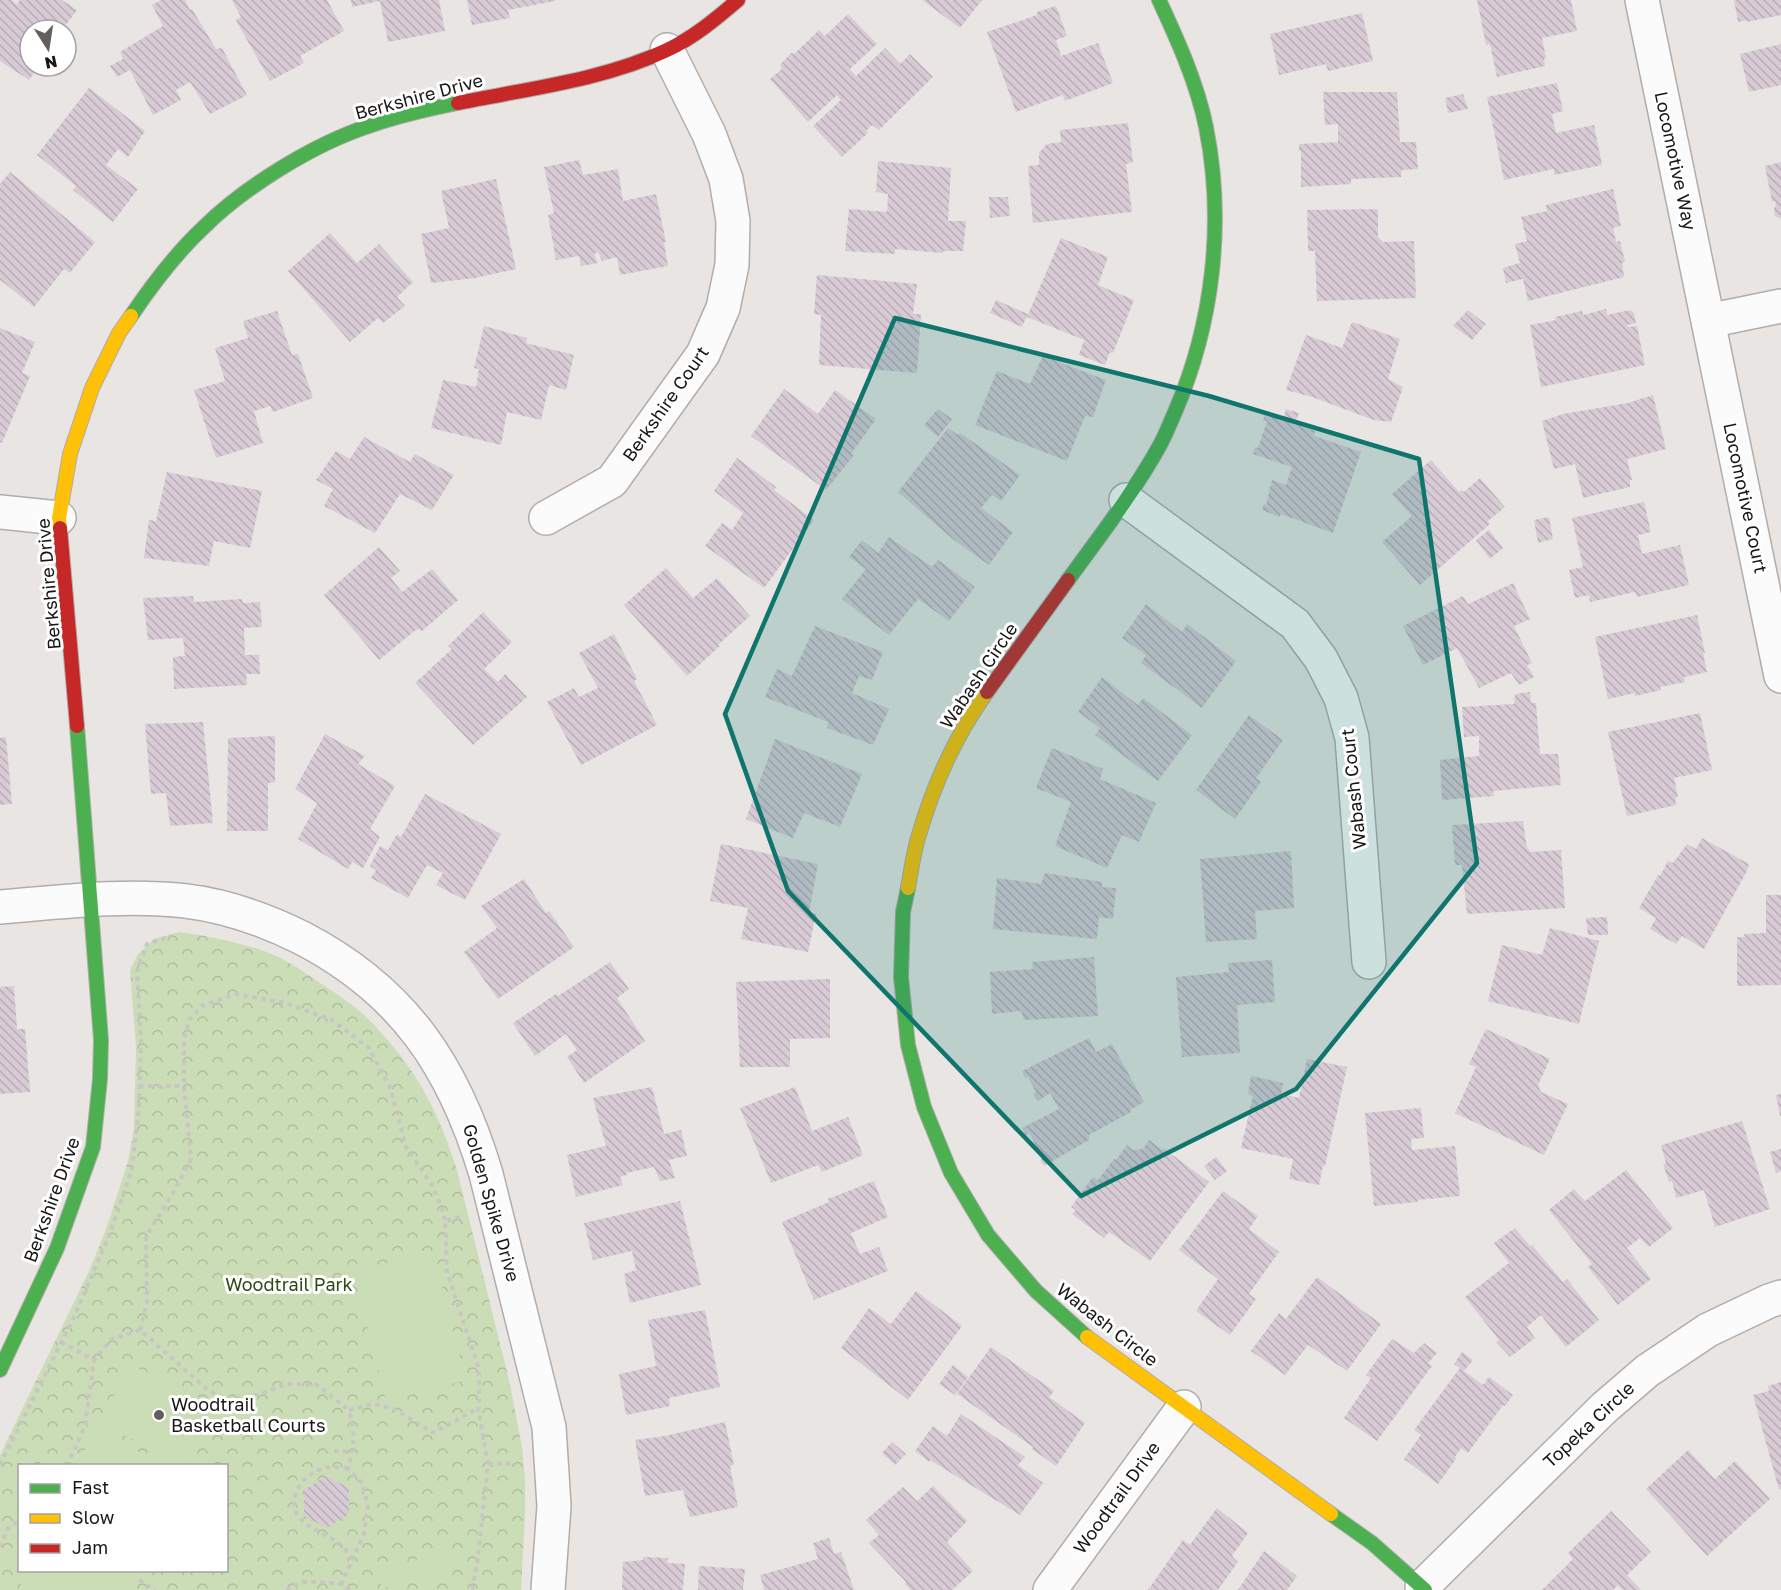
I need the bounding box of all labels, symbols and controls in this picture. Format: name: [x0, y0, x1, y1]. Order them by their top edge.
north arrow: [18, 18, 78, 78]
text: N: [43, 52, 59, 74]
street label: Berkshire Drive: [352, 68, 485, 124]
street label: Locomotive Way: [1651, 89, 1701, 232]
street label: Berkshire Court: [617, 342, 713, 465]
street label: Locomotive Court: [1719, 420, 1773, 575]
street label: Berkshire Drive: [31, 518, 65, 651]
street label: Wabash Circle: [935, 618, 1022, 733]
street label: Wabash Court: [1336, 727, 1370, 851]
street label: Golden Spike Drive: [459, 1121, 525, 1284]
street label: Berkshire Drive: [18, 1134, 84, 1265]
park label: Woodtrail Park: [225, 1273, 353, 1295]
street label: Wabash Circle: [1052, 1278, 1163, 1371]
street label: Topeka Circle: [1538, 1377, 1638, 1472]
place label: Woodtrail Basketball Courts: [171, 1393, 326, 1436]
marker: Woodtrail Basketball Courts: [152, 1408, 166, 1422]
street label: Woodtrail Drive: [1068, 1437, 1164, 1558]
legend: [18, 1464, 228, 1572]
text: Fast: [72, 1476, 109, 1498]
text: Slow: [72, 1506, 115, 1528]
text: Jam: [72, 1536, 108, 1558]

